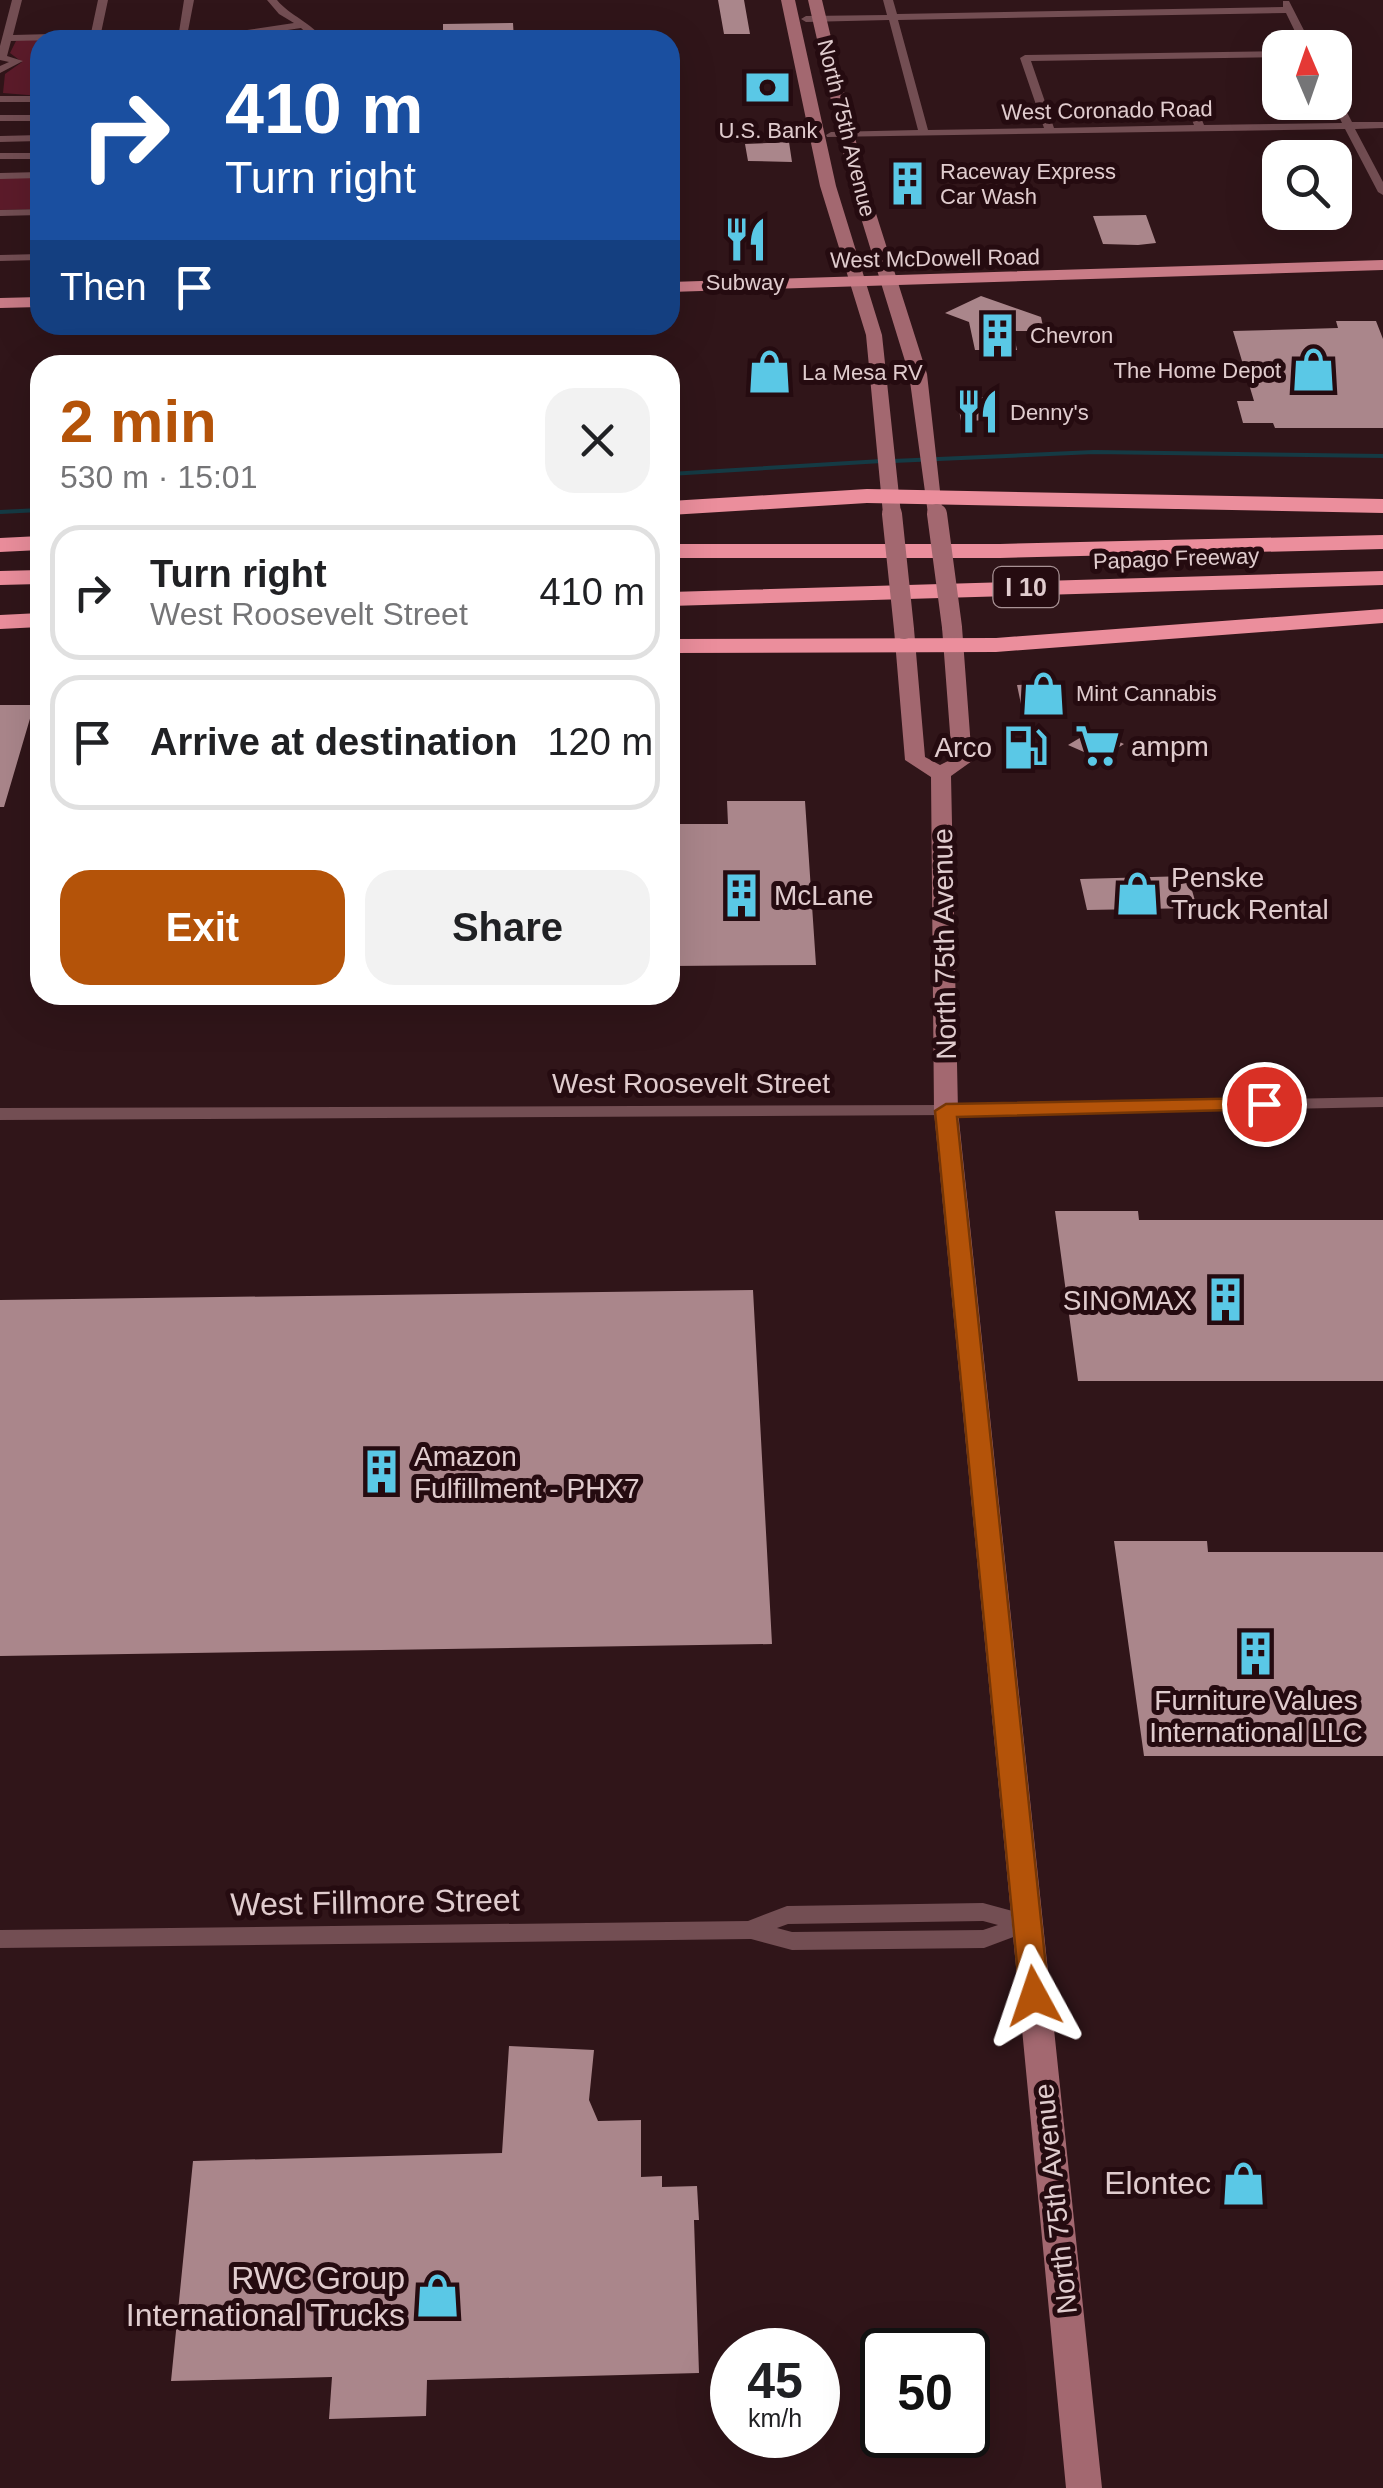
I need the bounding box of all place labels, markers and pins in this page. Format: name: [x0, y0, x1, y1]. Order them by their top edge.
bank icon: U.S. Bank: [744, 64, 792, 112]
place label: U.S. Bank: [718, 118, 819, 143]
place label: Raceway Express Car Wash: [940, 159, 1116, 209]
building icon: Raceway Express Car Wash: [883, 160, 931, 208]
restaurant icon: Subway: [721, 216, 769, 264]
place label: Subway: [706, 270, 784, 295]
building icon: Chevron: [973, 311, 1021, 359]
place label: Chevron: [1030, 323, 1113, 348]
shop icon: The Home Depot: [1290, 346, 1338, 394]
shop icon: La Mesa RV: [745, 348, 793, 396]
place label: The Home Depot: [1113, 358, 1281, 383]
place label: La Mesa RV: [802, 360, 923, 385]
restaurant icon: Denny's: [953, 388, 1001, 436]
place label: Denny's: [1010, 400, 1089, 425]
shop icon: Mint Cannabis: [1019, 669, 1067, 717]
place label: Mint Cannabis: [1076, 681, 1217, 706]
supermarket icon: ampm: [1074, 722, 1122, 770]
fuel station icon: Arco: [1001, 723, 1049, 771]
place label: ampm: [1131, 731, 1209, 762]
place label: Arco: [934, 732, 992, 763]
place label: Penske Truck Rental: [1171, 862, 1329, 925]
shop icon: Penske Truck Rental: [1114, 869, 1162, 917]
building icon: McLane: [717, 871, 765, 919]
place label: McLane: [774, 880, 874, 911]
pin: [1222, 1062, 1307, 1147]
building icon: SINOMAX: [1201, 1276, 1249, 1324]
place label: SINOMAX: [1063, 1285, 1192, 1316]
place label: Amazon Fulfillment - PHX7: [414, 1441, 640, 1504]
building icon: Amazon Fulfillment - PHX7: [357, 1448, 405, 1496]
building icon: Furniture Values International LLC: [1232, 1630, 1280, 1678]
place label: Furniture Values International LLC: [1149, 1685, 1363, 1748]
shop icon: Elontec: [1220, 2159, 1268, 2207]
place label: Elontec: [1104, 2165, 1211, 2201]
place label: RWC Group International Trucks: [126, 2260, 405, 2333]
shop icon: RWC Group International Trucks: [414, 2272, 462, 2320]

